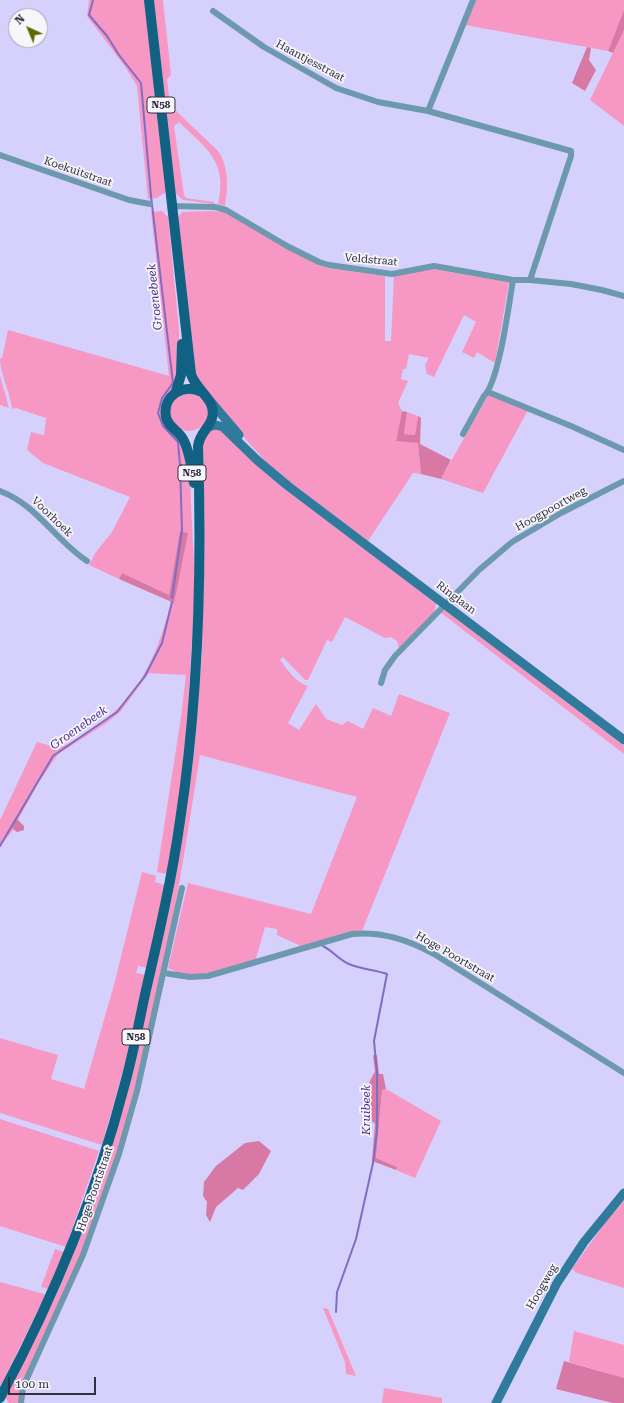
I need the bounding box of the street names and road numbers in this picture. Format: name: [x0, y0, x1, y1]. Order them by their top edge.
street label: Haantjesstraat: [273, 37, 347, 85]
road number: N58: [147, 97, 175, 113]
street label: Koekuitstraat: [42, 154, 114, 190]
street label: Veldstraat: [344, 251, 398, 269]
road number: N58: [178, 465, 206, 481]
street label: Hoogpoortweg: [513, 484, 589, 534]
street label: Voorhoek: [29, 494, 75, 540]
street label: Ringlaan: [433, 579, 479, 617]
street label: Hoge Poortstraat: [413, 929, 497, 985]
road number: N58: [122, 1029, 150, 1045]
street label: Hoge Poortstraat: [74, 1145, 116, 1233]
street label: Hoogweg: [524, 1262, 560, 1312]

